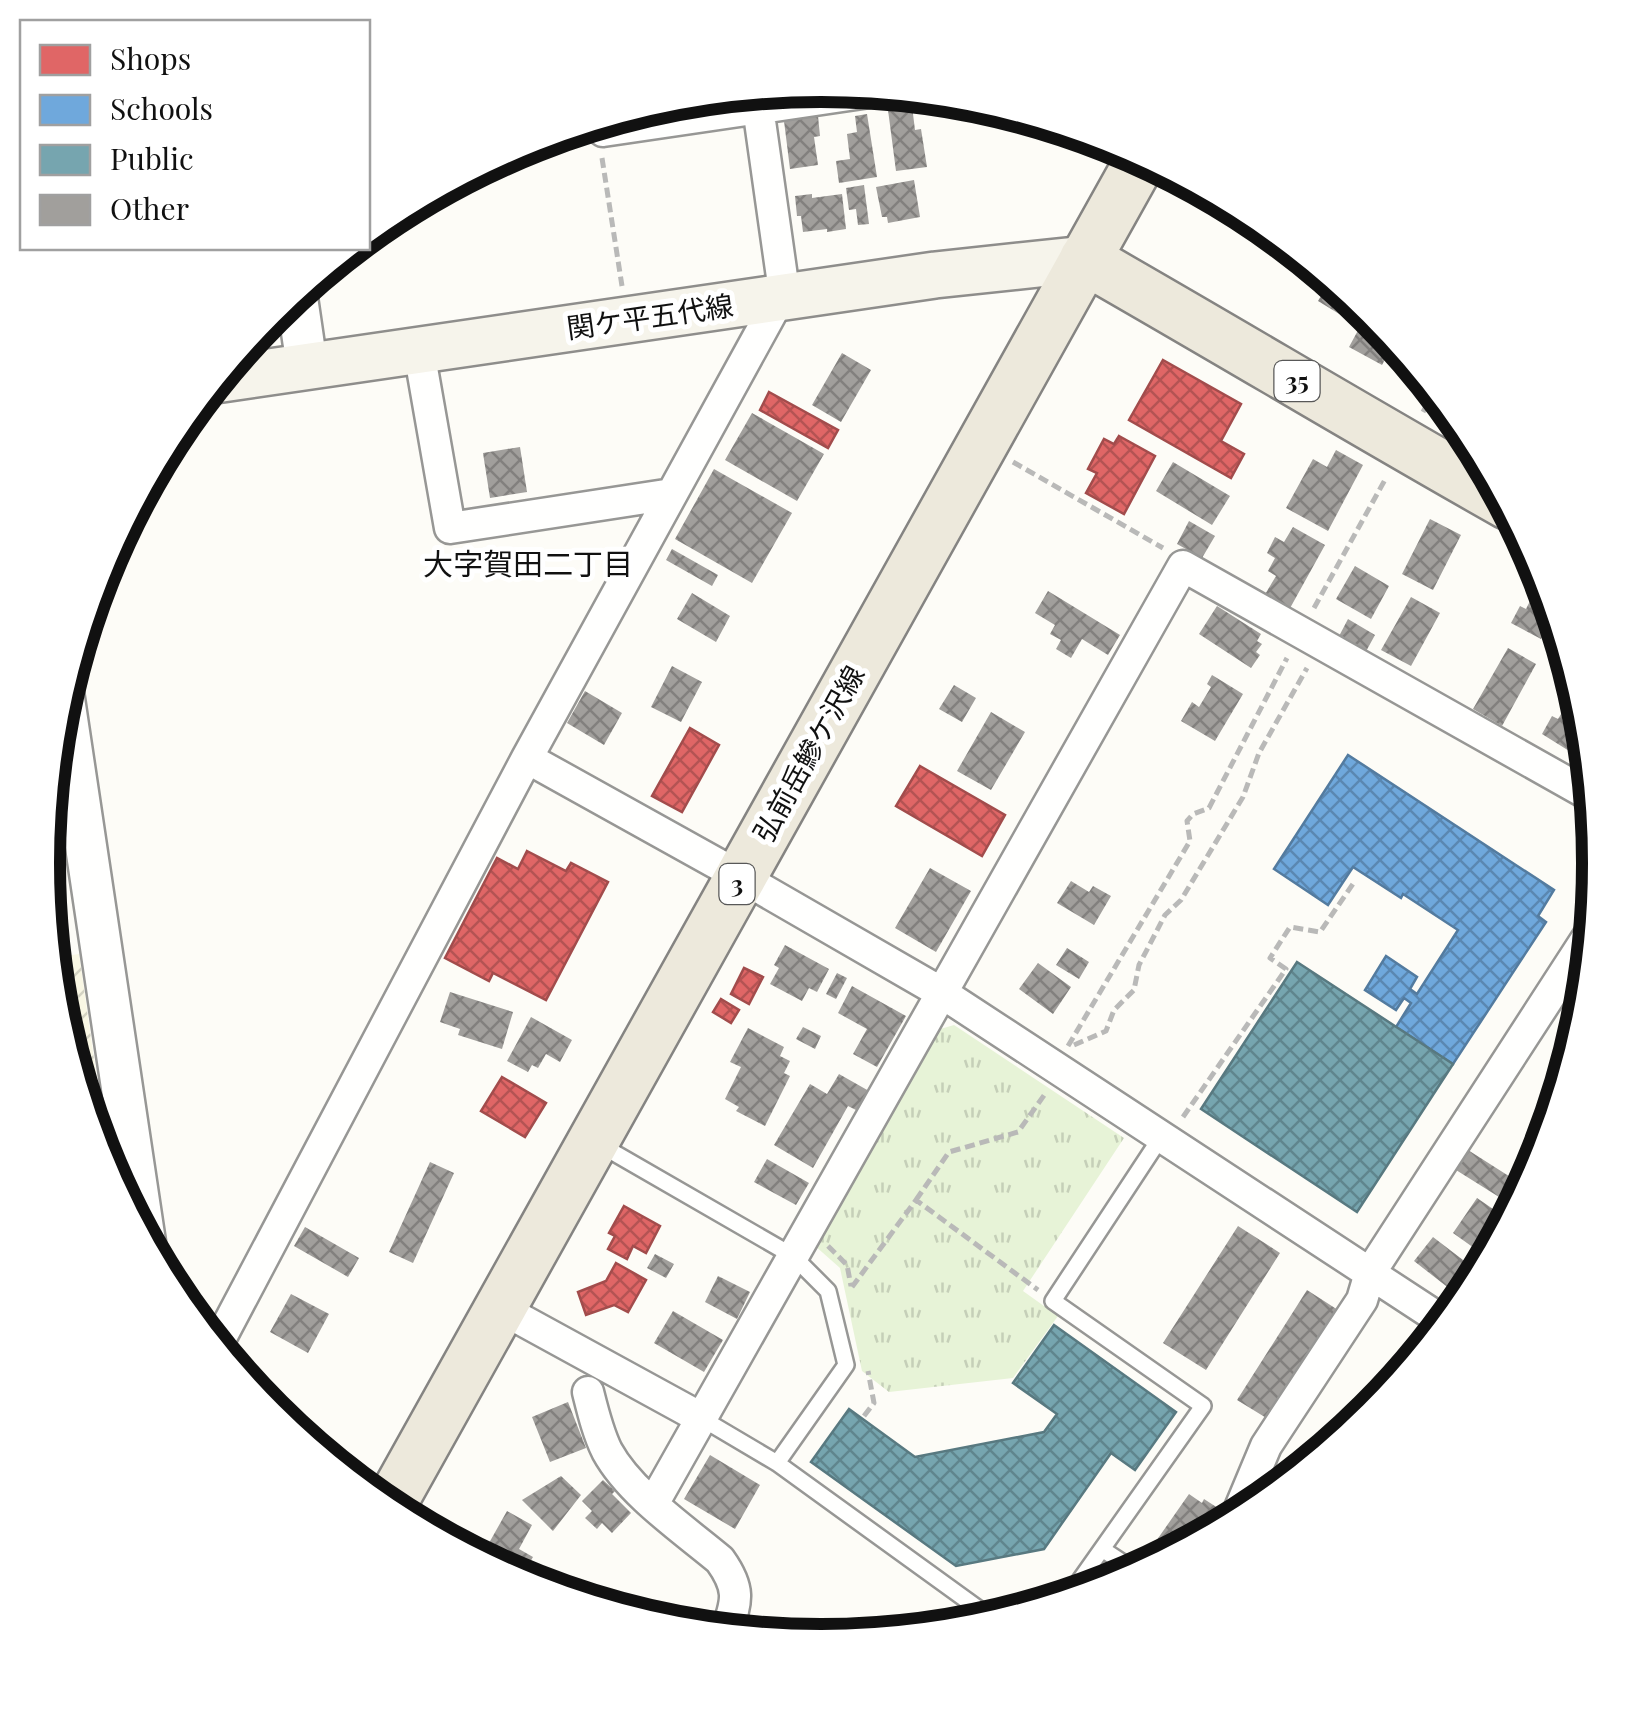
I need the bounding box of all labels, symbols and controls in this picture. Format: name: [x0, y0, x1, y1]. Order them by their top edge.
legend: [20, 20, 370, 250]
text: Shops: [110, 38, 191, 78]
text: Schools: [110, 88, 213, 128]
text: Public: [110, 138, 194, 178]
text: Other: [110, 188, 189, 228]
street label: 関ケ平五代線: [564, 286, 736, 346]
road number: 35: [1274, 361, 1320, 401]
district label: 大字賀田二丁目: [423, 543, 633, 583]
street label: 弘前岳鰺ケ沢線: [744, 659, 871, 848]
road number: 3: [720, 864, 754, 904]

